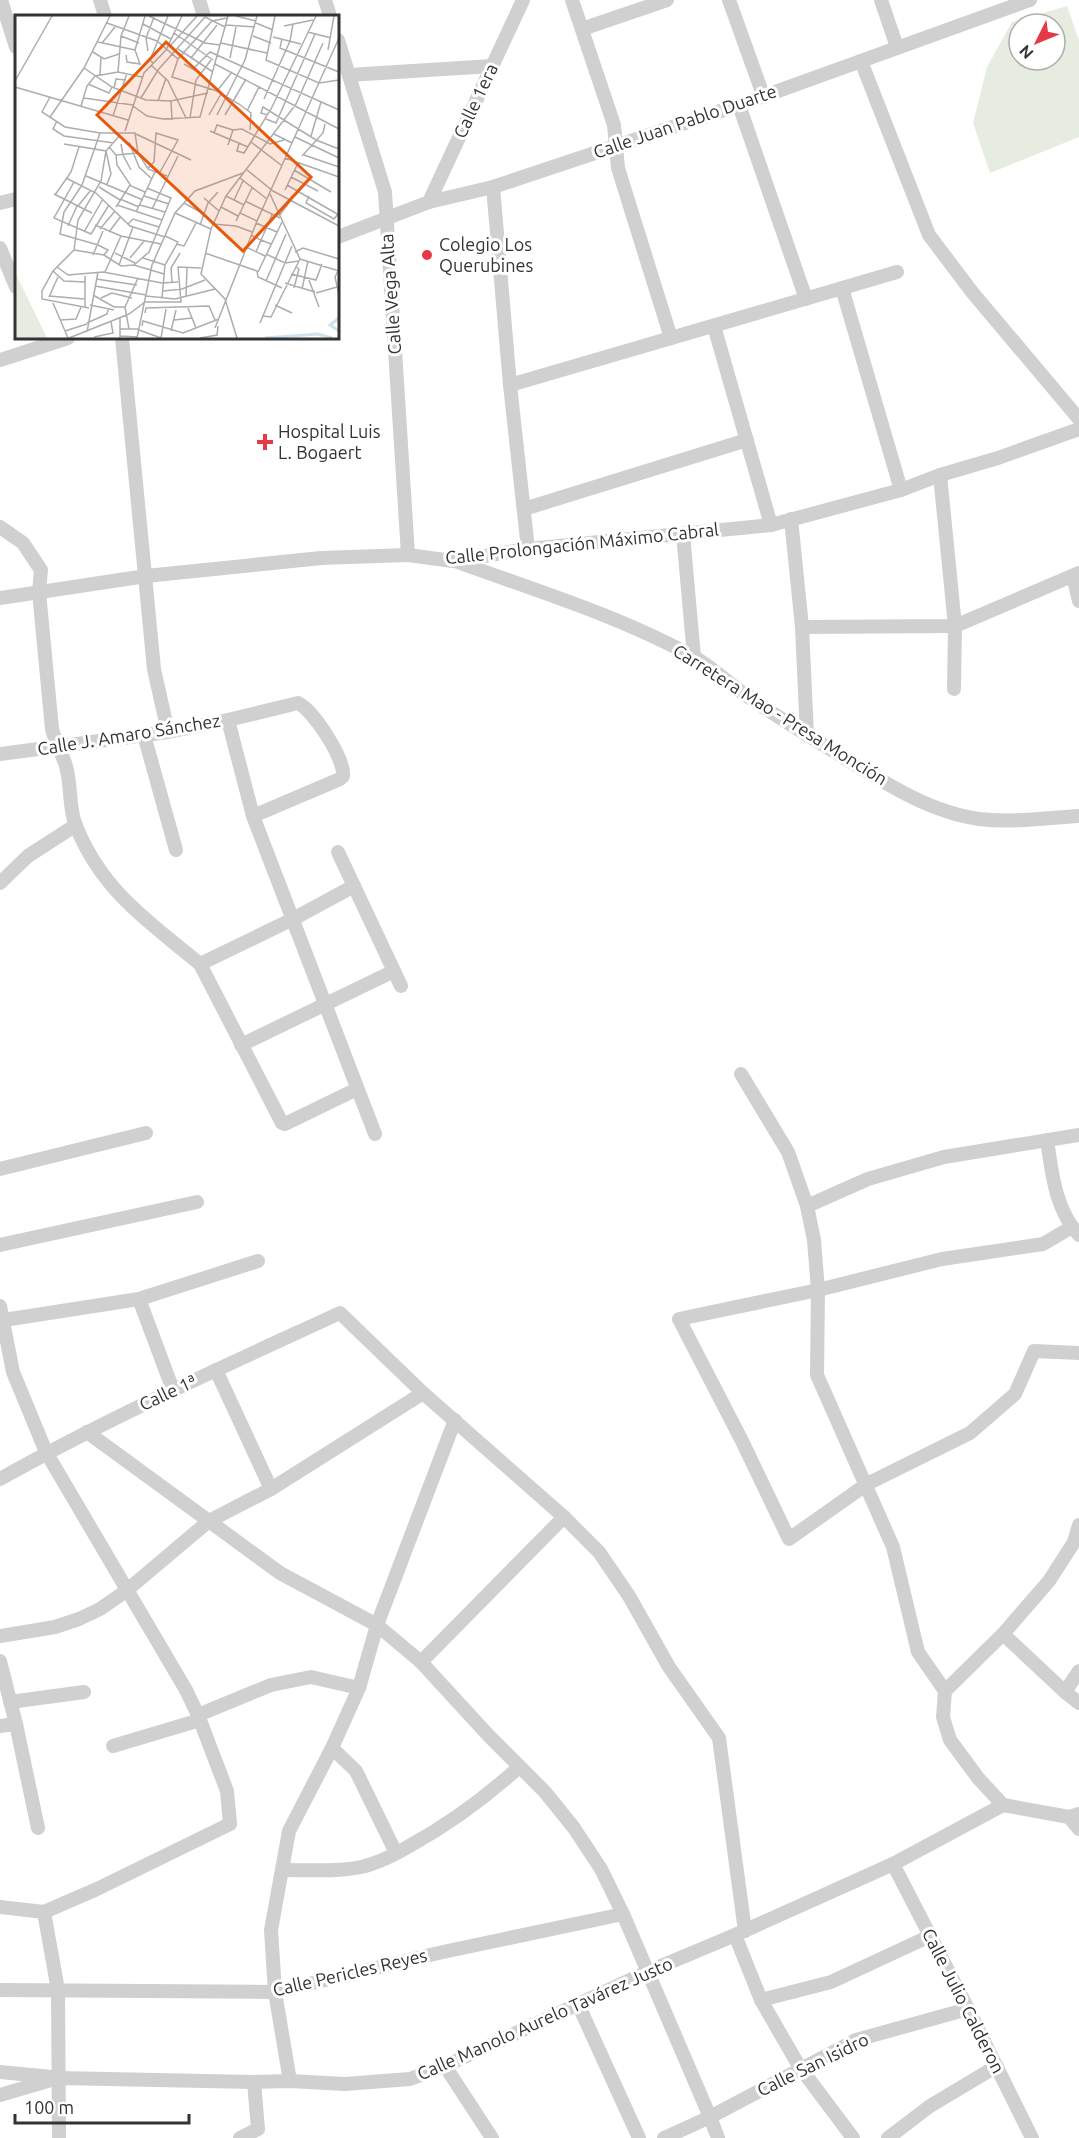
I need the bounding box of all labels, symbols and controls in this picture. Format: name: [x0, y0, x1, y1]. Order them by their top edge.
north arrow: [1007, 12, 1067, 72]
inset map: [15, 15, 339, 339]
text: N: [1015, 42, 1037, 63]
street label: Calle 1era: [449, 60, 501, 141]
street label: Calle Juan Pablo Duarte: [590, 80, 779, 162]
street label: Calle Vega Alta: [376, 233, 404, 355]
place label: Colegio Los Querubines: [439, 234, 533, 276]
marker: Colegio Los Querubines: [420, 248, 434, 262]
place label: Hospital Luis L. Bogaert: [278, 421, 381, 462]
marker: Hospital Luis L. Bogaert: [256, 433, 274, 451]
street label: Calle Prolongación Máximo Cabral: [444, 519, 720, 567]
street label: Carretera Mao - Presa Monción: [670, 640, 891, 788]
street label: Calle J. Amaro Sánchez: [36, 710, 222, 758]
street label: Calle 1ª: [136, 1370, 199, 1414]
street label: Calle Julio Calderon: [919, 1925, 1009, 2076]
street label: Calle Pericles Reyes: [271, 1944, 429, 2000]
street label: Calle Manolo Aurelo Tavárez Justo: [414, 1953, 675, 2084]
street label: Calle San Isidro: [754, 2028, 872, 2100]
scale bar: [15, 2087, 189, 2125]
text: 100 m: [24, 2097, 74, 2117]

